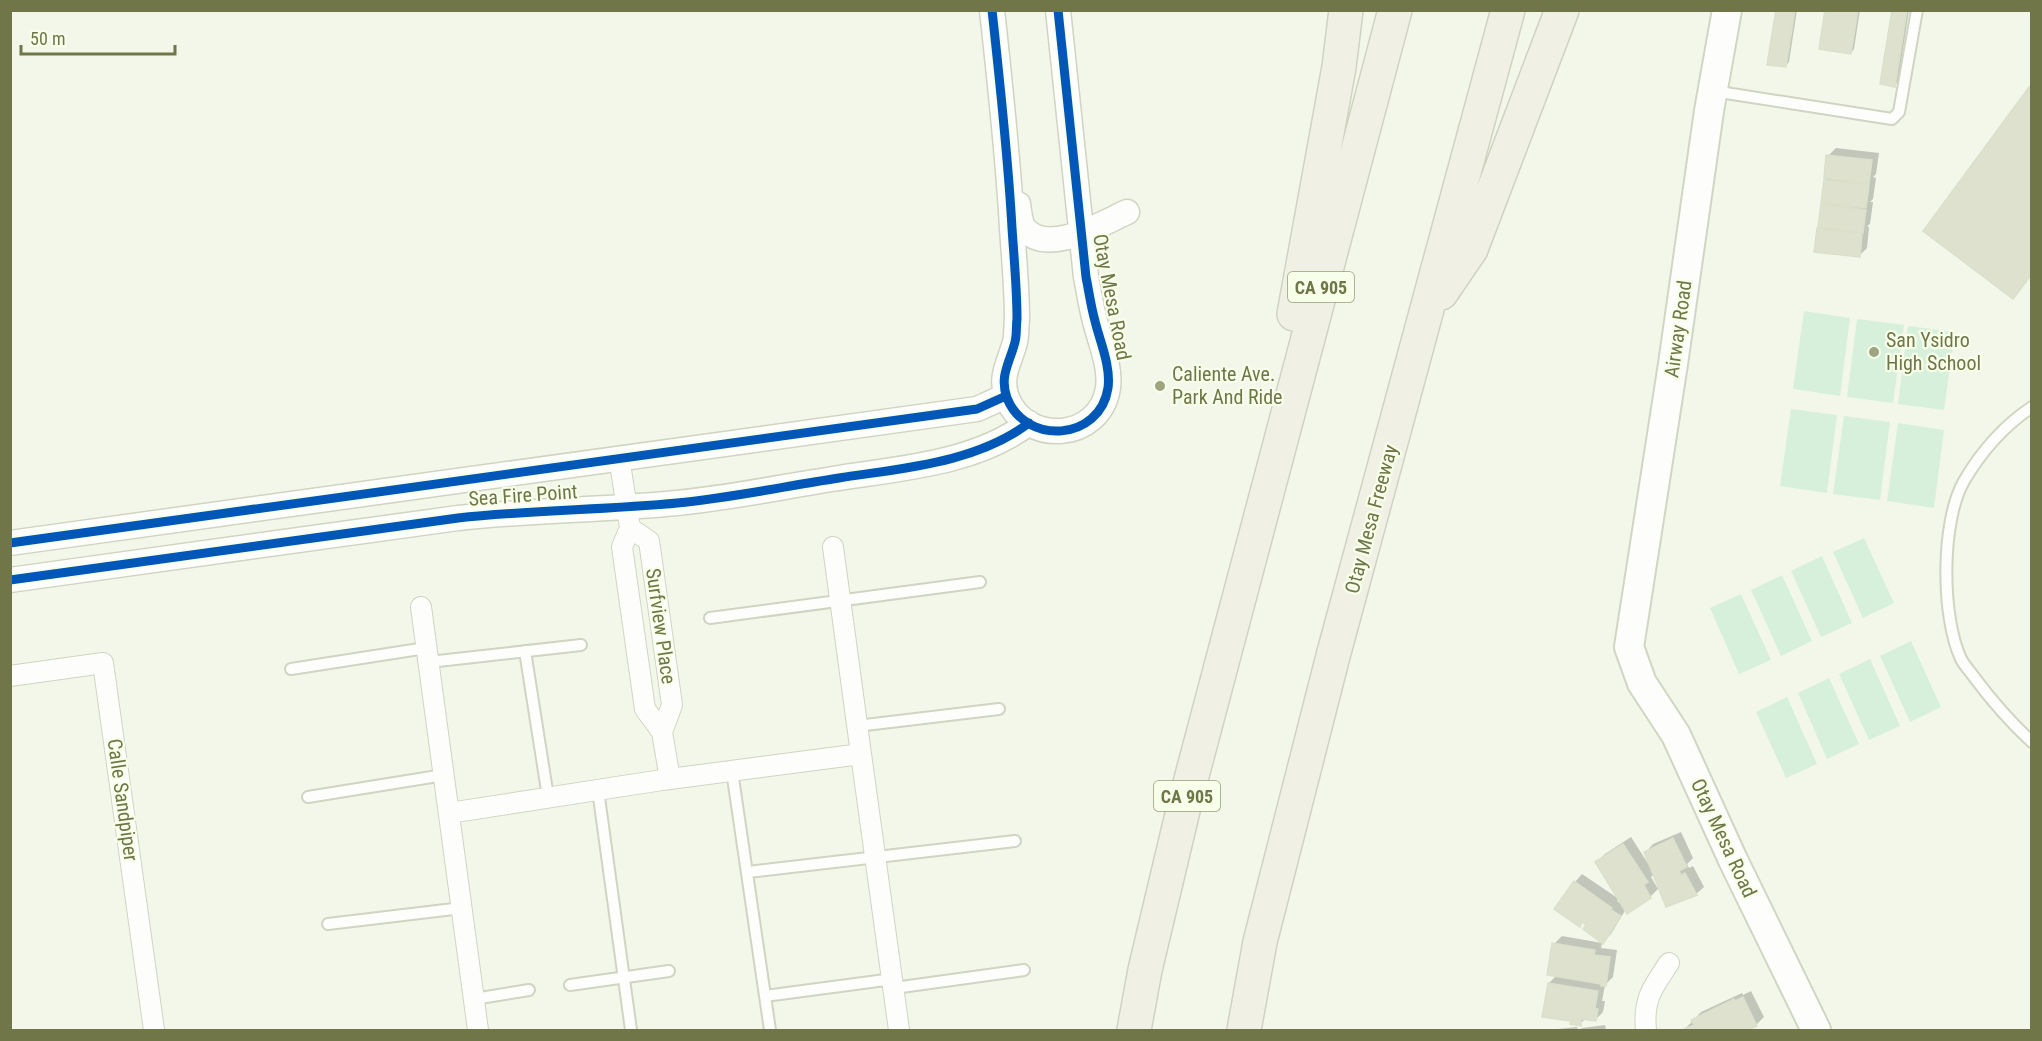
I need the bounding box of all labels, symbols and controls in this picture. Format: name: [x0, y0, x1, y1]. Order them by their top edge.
scale bar: [21, 18, 176, 56]
text: 50 m: [30, 28, 65, 49]
street label: Otay Mesa Road: [1088, 232, 1136, 362]
road number: CA 905: [1288, 272, 1354, 302]
street label: Airway Road: [1659, 279, 1697, 379]
place label: San Ysidro High School: [1886, 328, 1981, 375]
marker: San Ysidro High School: [1867, 345, 1881, 359]
place label: Caliente Ave. Park And Ride: [1172, 362, 1283, 409]
marker: Caliente Ave. Park And Ride: [1153, 379, 1167, 393]
street label: Otay Mesa Freeway: [1340, 442, 1402, 596]
street label: Sea Fire Point: [468, 479, 578, 511]
street label: Surfview Place: [641, 567, 681, 685]
street label: Calle Sandpiper: [103, 737, 143, 863]
street label: Otay Mesa Road: [1686, 775, 1762, 901]
road number: CA 905: [1154, 781, 1220, 811]

